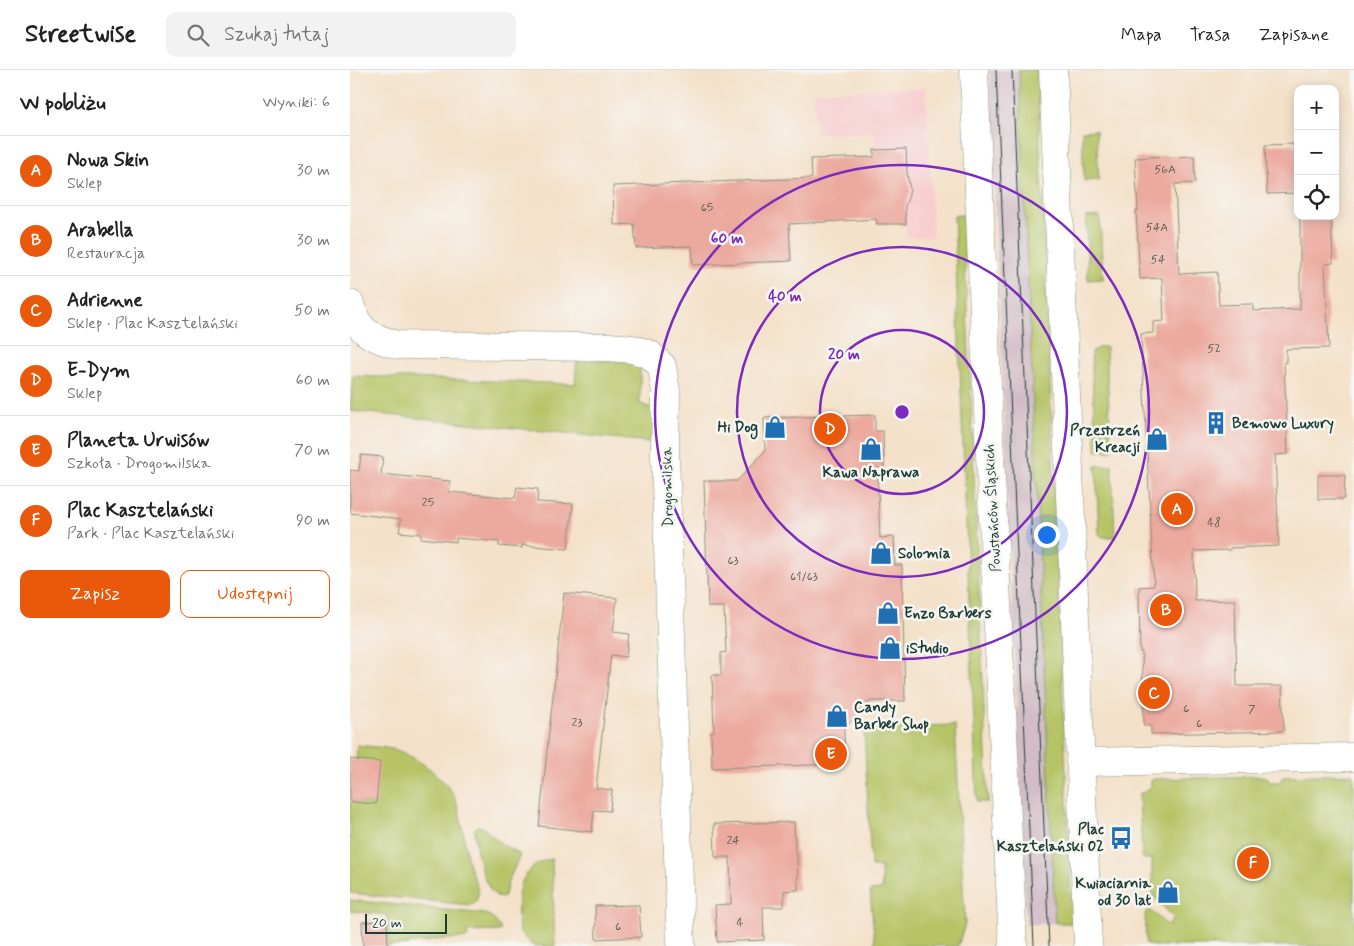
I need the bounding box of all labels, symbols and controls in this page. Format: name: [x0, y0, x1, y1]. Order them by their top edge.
search box: [166, 12, 516, 57]
text: Streetwise: [25, 19, 136, 50]
icon: search: [184, 21, 212, 49]
text: Szukaj tutaj: [224, 22, 329, 47]
text: Mapa: [1121, 23, 1162, 47]
text: Trasa: [1190, 23, 1230, 47]
text: Zapisane: [1258, 23, 1329, 47]
map controls: [1294, 85, 1339, 220]
button: +: [1294, 85, 1339, 130]
text: W pobliżu: [20, 89, 106, 117]
text: Wyniki: 6: [263, 92, 330, 113]
button: −: [1294, 130, 1339, 175]
text: Nowa Skin: [67, 148, 149, 173]
text: A: [31, 160, 41, 181]
text: 30 m: [297, 160, 330, 181]
house number: 56A: [1154, 162, 1176, 178]
text: Sklep: [67, 173, 102, 194]
button: locate: [1294, 175, 1339, 220]
house number: 65: [701, 200, 713, 216]
text: Arabella: [67, 218, 134, 243]
house number: 54A: [1146, 220, 1168, 236]
text: 60 m: [711, 229, 743, 249]
text: B: [31, 230, 41, 251]
text: 30 m: [297, 230, 330, 251]
text: Restauracja: [67, 243, 145, 264]
house number: 54: [1151, 252, 1165, 268]
text: 40 m: [768, 287, 802, 307]
text: Adrienne: [67, 288, 143, 313]
text: C: [30, 300, 42, 321]
text: 50 m: [294, 300, 330, 321]
text: Sklep · Plac Kasztelański: [67, 313, 238, 334]
house number: 52: [1207, 341, 1221, 357]
text: 20 m: [828, 345, 860, 365]
text: E-Dym: [67, 358, 130, 383]
text: D: [30, 370, 42, 391]
text: 60 m: [296, 370, 330, 391]
text: Sklep: [67, 383, 102, 404]
centre of rings: [893, 403, 911, 421]
pin: D: [814, 410, 846, 448]
building icon: Bemowo Luxury: [1203, 410, 1229, 436]
shop icon: Hi Dog: [762, 414, 788, 440]
place label: Bemowo Luxury: [1232, 414, 1334, 434]
place label: Hi Dog: [718, 418, 758, 440]
place label: Przestrzeń Kreacji: [1070, 421, 1141, 458]
shop icon: Przestrzeń Kreacji: [1144, 426, 1170, 452]
text: Planeta Urwisów: [67, 428, 209, 453]
shop icon: Kawa Naprawa: [858, 436, 884, 462]
text: E: [31, 440, 41, 461]
text: 70 m: [294, 440, 330, 461]
street label: Powstańców Śląskich: [979, 443, 1006, 573]
street label: Drogomilska: [657, 446, 679, 527]
text: Szkoła · Drogomilska: [67, 453, 210, 474]
place label: Kawa Naprawa: [823, 463, 919, 483]
pin: A: [1161, 490, 1193, 528]
house number: 25: [422, 495, 434, 511]
text: Plac Kasztelański: [67, 498, 213, 523]
text: F: [32, 510, 40, 531]
text: 90 m: [296, 510, 330, 531]
house number: 48: [1207, 515, 1221, 531]
your location: [1034, 522, 1060, 548]
text: Park · Plac Kasztelański: [67, 523, 234, 544]
shop icon: Solomia: [868, 540, 894, 566]
place label: Solomia: [898, 544, 951, 564]
house number: 63: [727, 553, 739, 569]
house number: 61/63: [790, 569, 818, 585]
button: Zapisz: [20, 570, 170, 618]
button: Udostępnij: [180, 570, 330, 618]
pin: B: [1150, 591, 1182, 629]
shop icon: Enzo Barbers: [875, 600, 901, 626]
place label: Enzo Barbers: [904, 604, 992, 624]
shop icon: iStudio: [877, 635, 903, 661]
place label: iStudio: [906, 639, 949, 659]
pin: C: [1138, 674, 1170, 712]
place label: Candy Barber Shop: [854, 698, 929, 735]
house number: 6: [1183, 701, 1189, 717]
house number: 7: [1248, 702, 1256, 718]
shop icon: Candy Barber Shop: [824, 703, 850, 729]
house number: 23: [572, 715, 582, 731]
house number: 6: [1196, 716, 1202, 732]
pin: E: [815, 735, 847, 773]
place label: Plac Kasztelański 02: [997, 820, 1104, 857]
bus stop icon: Plac Kasztelański 02: [1108, 825, 1134, 851]
house number: 24: [726, 833, 740, 849]
pin: F: [1237, 844, 1269, 882]
place label: Kwiaciarnia od 30 lat: [1075, 874, 1152, 911]
shop icon: Kwiaciarnia od 30 lat: [1155, 879, 1181, 905]
scale bar: [365, 911, 448, 934]
text: 20 m: [372, 914, 402, 932]
house number: 4: [737, 915, 744, 931]
house number: 6: [615, 919, 621, 935]

